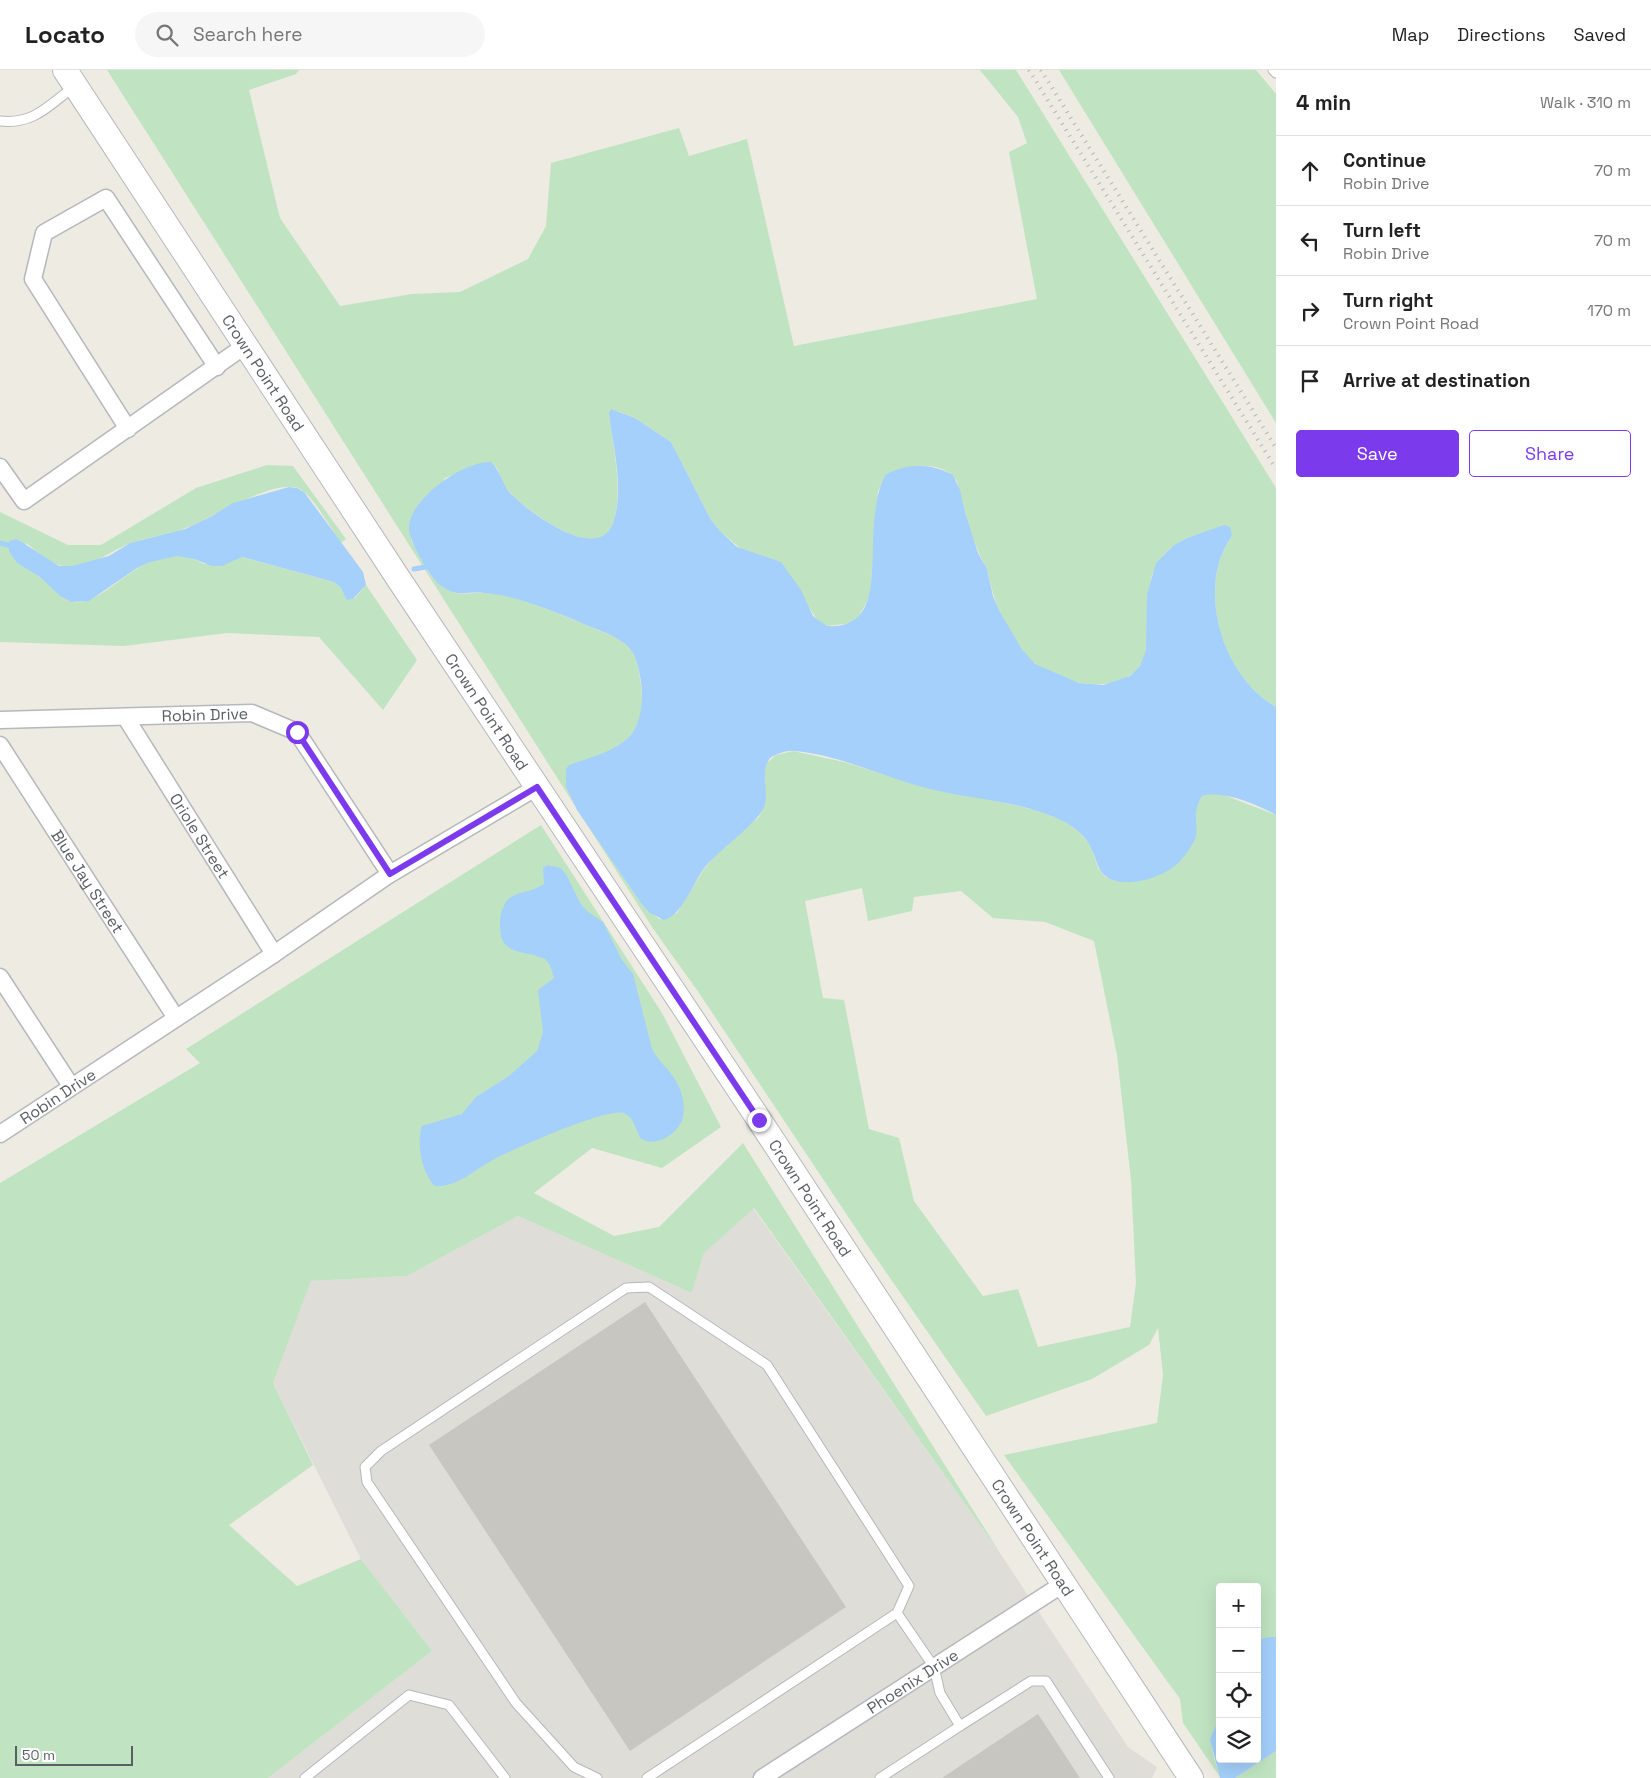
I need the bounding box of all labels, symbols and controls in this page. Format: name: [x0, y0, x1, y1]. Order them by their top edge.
search box: [135, 12, 485, 57]
text: Locato: [25, 19, 105, 50]
icon: search: [153, 21, 181, 49]
text: Search here: [193, 22, 302, 47]
text: Map: [1392, 23, 1429, 46]
text: Directions: [1457, 23, 1546, 46]
text: Saved: [1574, 23, 1626, 46]
text: 4 min: [1296, 89, 1351, 116]
text: Walk · 310 m: [1540, 92, 1631, 113]
text: Continue: [1343, 148, 1426, 173]
icon: ahead: [1296, 157, 1324, 185]
text: 70 m: [1594, 160, 1631, 181]
text: Robin Drive: [1343, 173, 1429, 194]
text: Turn left: [1343, 218, 1421, 243]
icon: left: [1296, 227, 1324, 255]
text: 70 m: [1594, 230, 1631, 251]
text: Robin Drive: [1343, 243, 1429, 264]
text: Turn right: [1343, 288, 1433, 313]
icon: right: [1296, 297, 1324, 325]
text: 170 m: [1587, 300, 1631, 321]
street label: Crown Point Road: [217, 310, 309, 436]
text: Crown Point Road: [1343, 313, 1479, 334]
icon: arrive: [1296, 367, 1324, 395]
text: Arrive at destination: [1343, 368, 1531, 393]
button: Save: [1296, 430, 1459, 477]
button: Share: [1469, 430, 1631, 477]
street label: Crown Point Road: [440, 649, 533, 774]
street label: Robin Drive: [161, 703, 248, 727]
route start: [286, 721, 309, 744]
street label: Oriole Street: [165, 789, 234, 883]
street label: Blue Jay Street: [46, 826, 128, 937]
street label: Robin Drive: [16, 1064, 100, 1129]
route end: [748, 1109, 771, 1132]
street label: Crown Point Road: [764, 1136, 856, 1261]
street label: Crown Point Road: [987, 1475, 1079, 1600]
map controls: [1216, 1583, 1261, 1763]
button: +: [1216, 1583, 1261, 1628]
button: −: [1216, 1628, 1261, 1673]
street label: Phoenix Drive: [863, 1644, 962, 1719]
button: locate: [1216, 1673, 1261, 1718]
button: layers: [1216, 1718, 1261, 1763]
scale bar: [15, 1743, 132, 1766]
text: 50 m: [22, 1746, 55, 1764]

